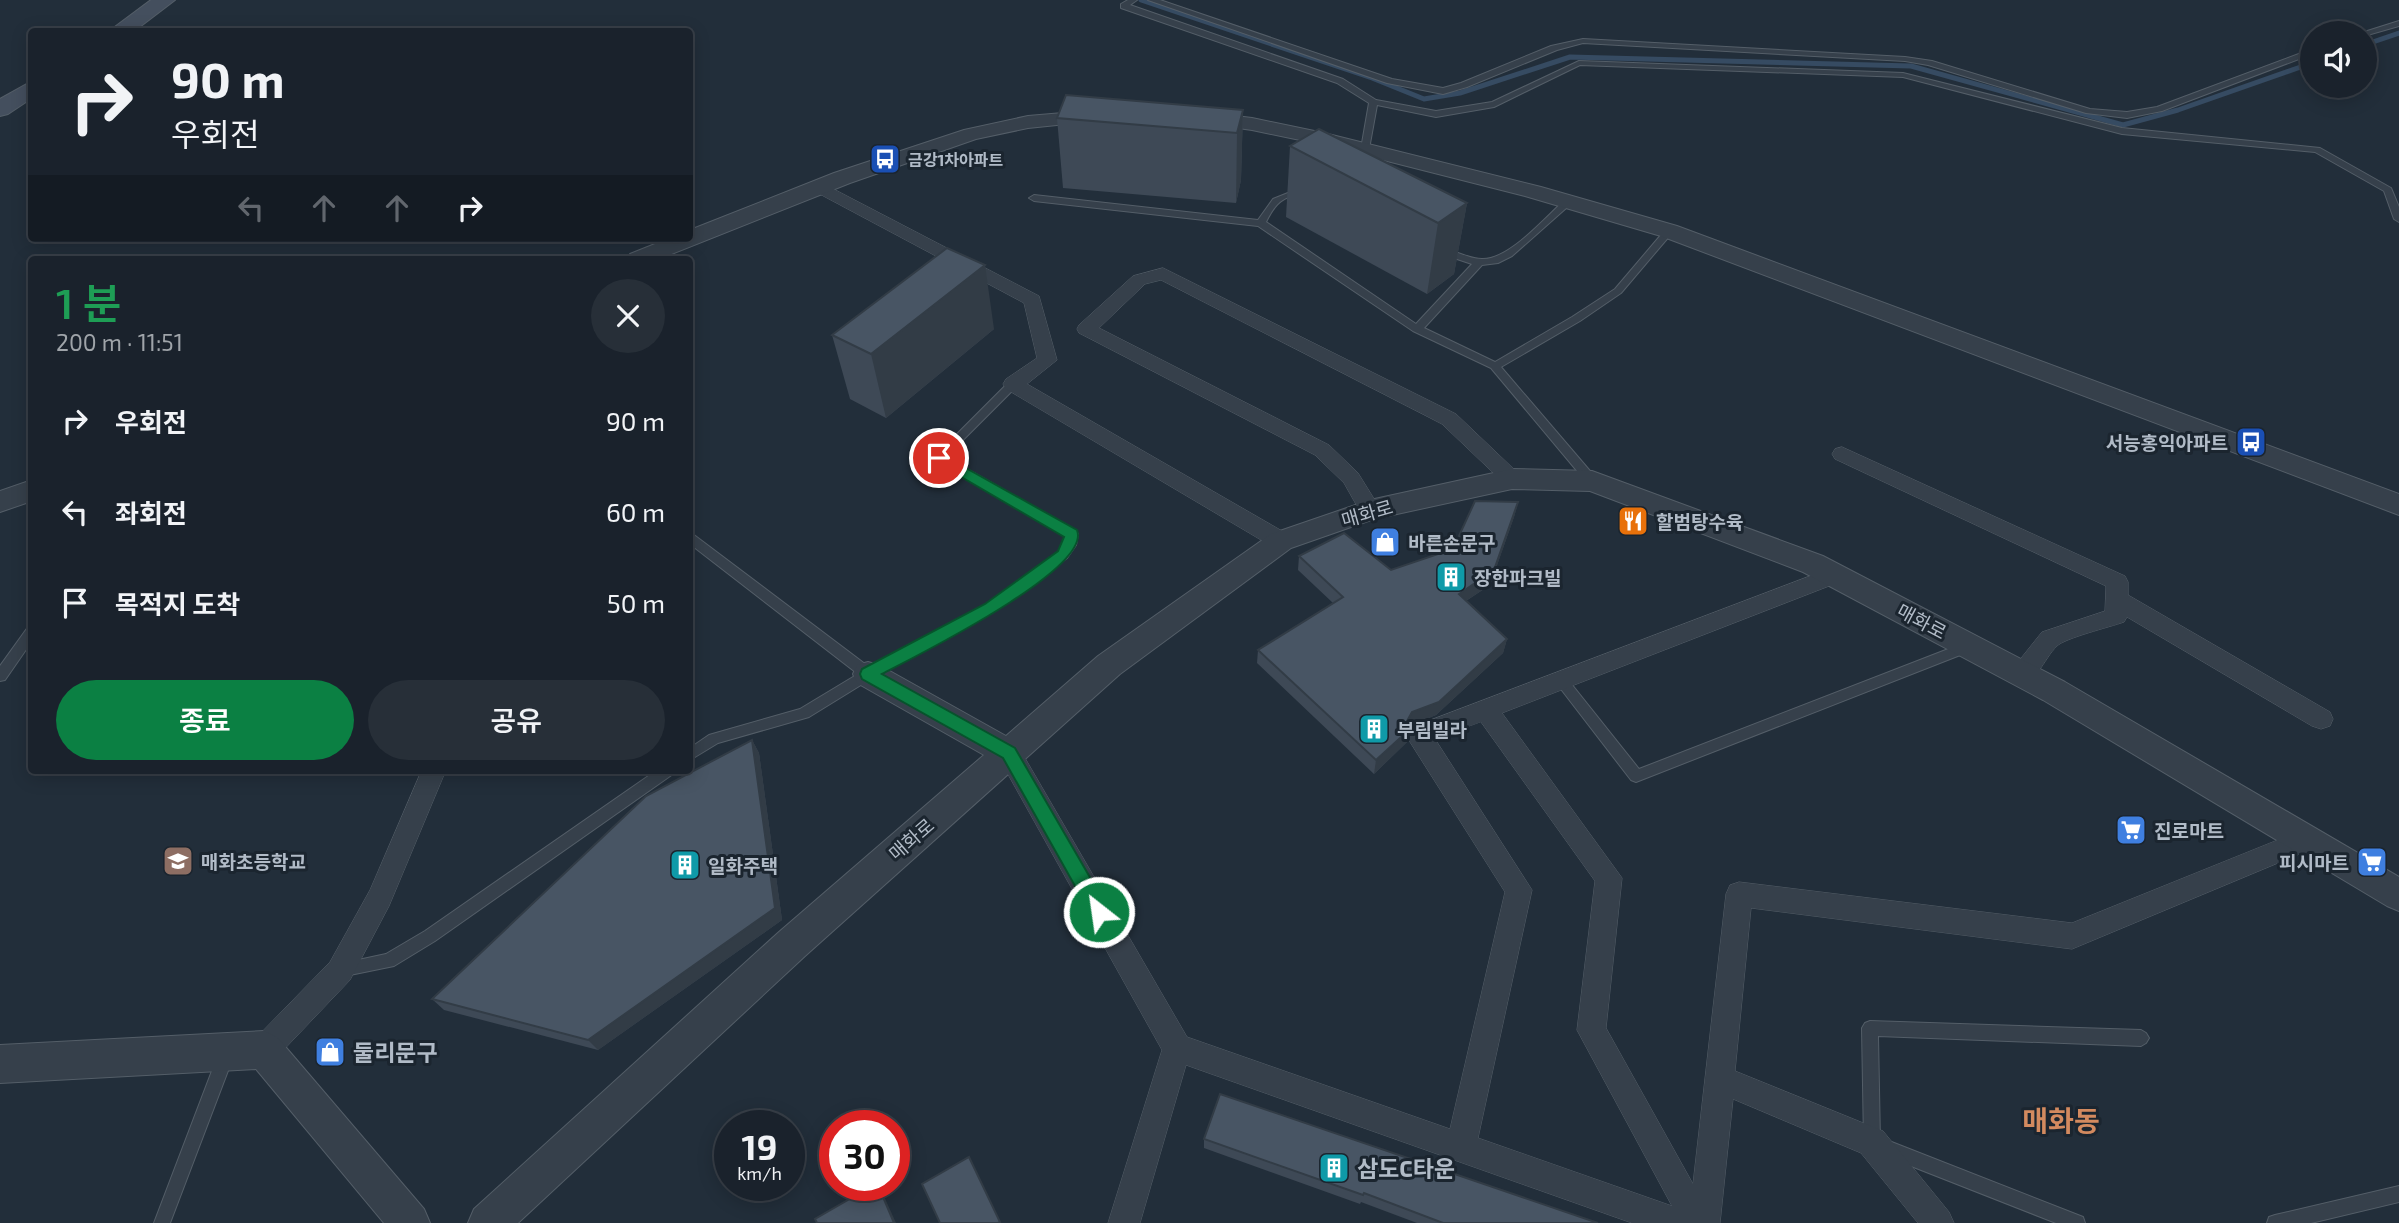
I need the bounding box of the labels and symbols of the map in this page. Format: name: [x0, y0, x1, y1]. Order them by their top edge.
bus stop icon: 금강1차아파트: [868, 142, 902, 176]
place label: 금강1차아파트: [908, 150, 1004, 169]
bus stop icon: 서능홍익아파트: [2234, 425, 2268, 459]
pin: [909, 428, 969, 488]
place label: 서능홍익아파트: [2106, 431, 2228, 454]
street label: 매화로: [1339, 495, 1395, 531]
restaurant icon: 할범탕수육: [1616, 504, 1650, 538]
place label: 할범탕수육: [1656, 510, 1743, 533]
shop icon: 바른손문구: [1368, 525, 1402, 559]
place label: 바른손문구: [1408, 531, 1495, 554]
building icon: 장한파크빌: [1434, 560, 1468, 594]
place label: 장한파크빌: [1474, 566, 1561, 589]
street label: 매화로: [1893, 599, 1951, 643]
building icon: 부림빌라: [1357, 712, 1391, 746]
place label: 부림빌라: [1397, 718, 1467, 741]
street label: 매화로: [884, 813, 938, 865]
supermarket icon: 진로마트: [2114, 813, 2148, 847]
place label: 진로마트: [2154, 819, 2224, 842]
school or university icon: 매화초등학교: [161, 844, 195, 878]
supermarket icon: 피시마트: [2355, 845, 2389, 879]
building icon: 일화주택: [668, 848, 702, 882]
place label: 매화초등학교: [201, 850, 306, 873]
place label: 피시마트: [2279, 851, 2349, 874]
place label: 일화주택: [708, 854, 778, 877]
position arrow: [1062, 875, 1136, 949]
shop icon: 둘리문구: [313, 1035, 347, 1069]
place label: 둘리문구: [353, 1038, 438, 1066]
district label: 매화동: [2022, 1103, 2100, 1137]
speed limit sign: 30: [819, 1110, 910, 1201]
building icon: 삼도C타운: [1317, 1151, 1351, 1185]
place label: 삼도C타운: [1357, 1154, 1455, 1182]

